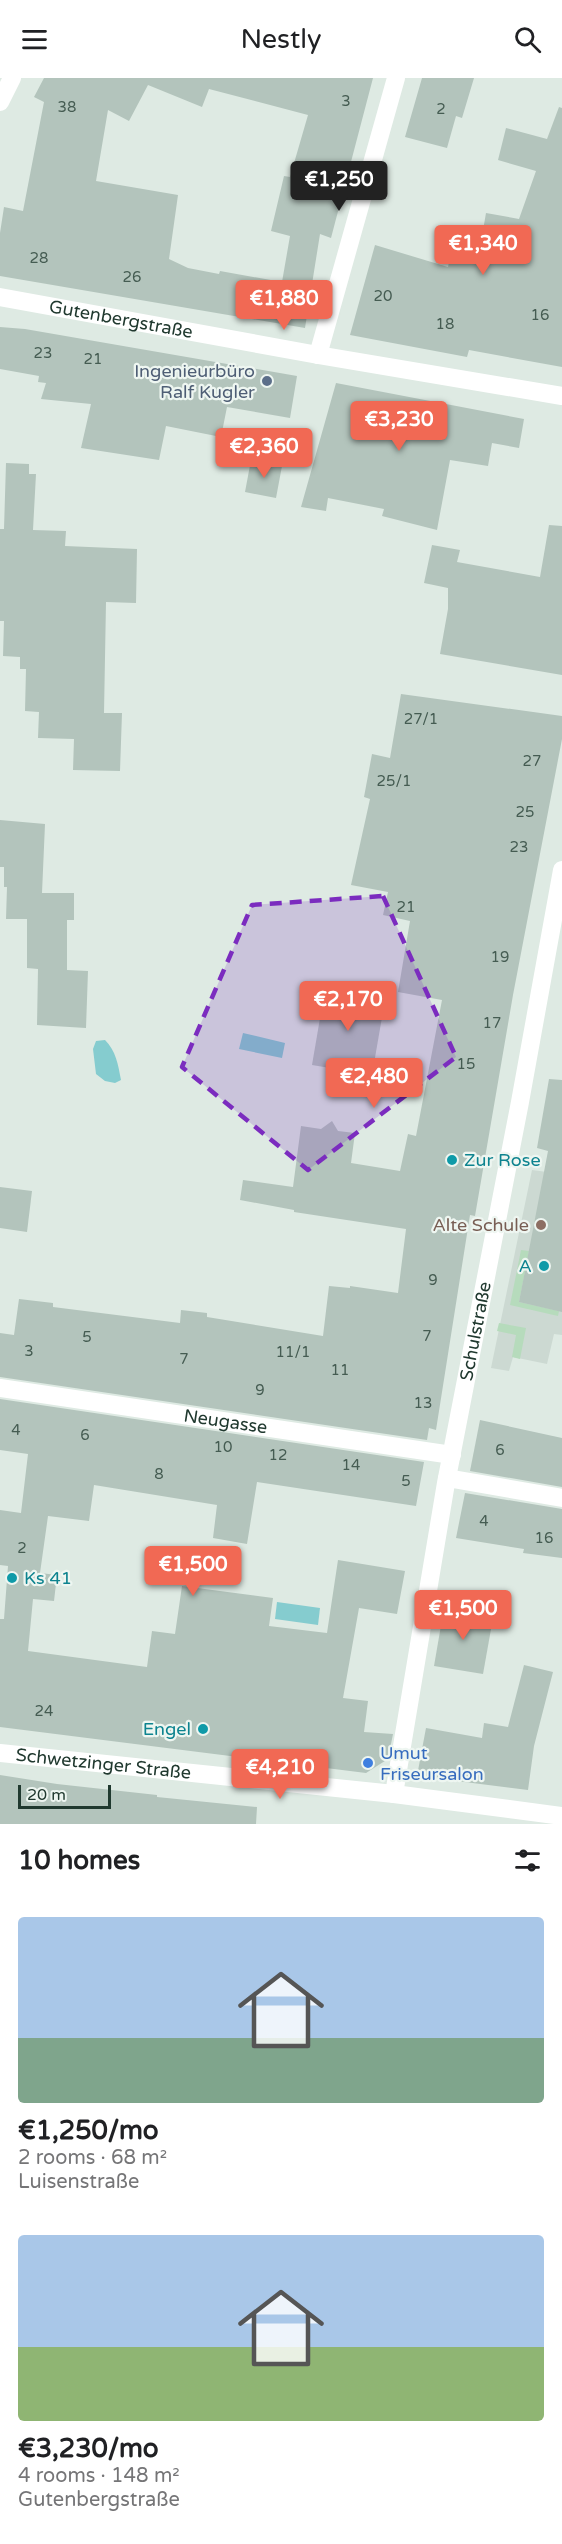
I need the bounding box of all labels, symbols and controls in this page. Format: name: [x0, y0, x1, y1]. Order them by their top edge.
icon: menu: [18, 23, 51, 56]
text: Nestly: [241, 23, 321, 56]
icon: search: [511, 23, 544, 56]
house number: 3: [341, 92, 351, 110]
house number: 38: [58, 98, 76, 116]
house number: 2: [436, 100, 446, 118]
pin: €1,250: [290, 161, 388, 212]
text: €1,250: [304, 168, 374, 192]
pin: €1,340: [434, 225, 532, 276]
text: €1,340: [448, 232, 518, 256]
house number: 28: [30, 249, 48, 267]
house number: 26: [123, 268, 141, 286]
pin: €1,880: [235, 280, 333, 331]
text: €1,880: [250, 287, 318, 311]
house number: 20: [374, 287, 392, 305]
street label: Gutenbergstraße: [47, 295, 195, 343]
house number: 16: [531, 306, 549, 324]
house number: 18: [436, 315, 454, 333]
house number: 23: [34, 344, 52, 362]
house number: 21: [84, 350, 102, 368]
place label: Ingenieurbüro Ralf Kugler: [134, 360, 255, 403]
marker: Ingenieurbüro Ralf Kugler: [260, 374, 274, 388]
pin: €3,230: [350, 401, 448, 452]
text: €3,230: [364, 408, 434, 432]
pin: €2,360: [215, 428, 313, 479]
text: €2,360: [229, 435, 299, 459]
house number: 27/1: [404, 710, 438, 728]
house number: 27: [523, 752, 541, 770]
house number: 25/1: [377, 772, 411, 790]
house number: 25: [516, 803, 534, 821]
house number: 23: [510, 838, 528, 856]
house number: 21: [397, 898, 415, 916]
house number: 19: [491, 948, 509, 966]
pin: €2,170: [299, 981, 397, 1032]
text: €2,170: [313, 988, 383, 1012]
house number: 17: [483, 1014, 501, 1032]
house number: 15: [457, 1055, 475, 1073]
pin: €2,480: [325, 1058, 423, 1109]
text: €2,480: [340, 1065, 408, 1089]
place label: Zur Rose: [464, 1149, 541, 1171]
marker: Zur Rose: [445, 1153, 459, 1167]
place label: Alte Schule: [432, 1214, 529, 1236]
marker: Alte Schule: [534, 1218, 548, 1232]
place label: A: [519, 1255, 532, 1277]
marker: A: [537, 1259, 551, 1273]
house number: 9: [428, 1271, 438, 1289]
street label: Schulstraße: [455, 1280, 496, 1383]
house number: 7: [422, 1327, 432, 1345]
house number: 5: [82, 1328, 92, 1346]
house number: 3: [24, 1342, 34, 1360]
house number: 11/1: [276, 1343, 310, 1361]
house number: 7: [179, 1350, 189, 1368]
house number: 11: [331, 1361, 349, 1379]
house number: 9: [255, 1381, 265, 1399]
house number: 13: [414, 1394, 432, 1412]
street label: Neugasse: [182, 1404, 269, 1438]
house number: 4: [11, 1421, 21, 1439]
house number: 6: [80, 1426, 90, 1444]
house number: 10: [214, 1438, 232, 1456]
house number: 6: [495, 1441, 505, 1459]
house number: 12: [269, 1446, 287, 1464]
house number: 14: [342, 1456, 360, 1474]
house number: 8: [154, 1465, 164, 1483]
house number: 5: [401, 1472, 411, 1490]
house number: 4: [479, 1512, 489, 1530]
house number: 16: [535, 1529, 553, 1547]
house number: 2: [17, 1539, 27, 1557]
pin: €1,500: [144, 1546, 242, 1597]
text: €1,500: [158, 1553, 228, 1577]
place label: Ks 41: [24, 1567, 72, 1589]
marker: Ks 41: [5, 1571, 19, 1585]
pin: €1,500: [414, 1590, 512, 1641]
text: €1,500: [428, 1597, 498, 1621]
house number: 24: [35, 1702, 53, 1720]
place label: Engel: [143, 1718, 191, 1740]
marker: Engel: [196, 1722, 210, 1736]
place label: Umut Friseursalon: [380, 1742, 484, 1785]
street label: Schwetzinger Straße: [15, 1744, 192, 1784]
pin: €4,210: [231, 1749, 329, 1800]
text: €4,210: [245, 1756, 315, 1780]
marker: Umut Friseursalon: [361, 1756, 375, 1770]
scale bar: [18, 1782, 111, 1810]
text: 20 m: [27, 1785, 66, 1805]
icon: filters: [511, 1844, 544, 1877]
text: 10 homes: [18, 1845, 140, 1876]
icon: home: [227, 1956, 335, 2064]
text: €1,250/mo: [18, 2115, 159, 2146]
text: 2 rooms · 68 m²: [18, 2146, 167, 2170]
text: Luisenstraße: [18, 2170, 139, 2194]
icon: home: [227, 2274, 335, 2382]
text: €3,230/mo: [18, 2433, 159, 2464]
text: 4 rooms · 148 m²: [18, 2464, 180, 2488]
text: Gutenbergstraße: [18, 2488, 180, 2512]

